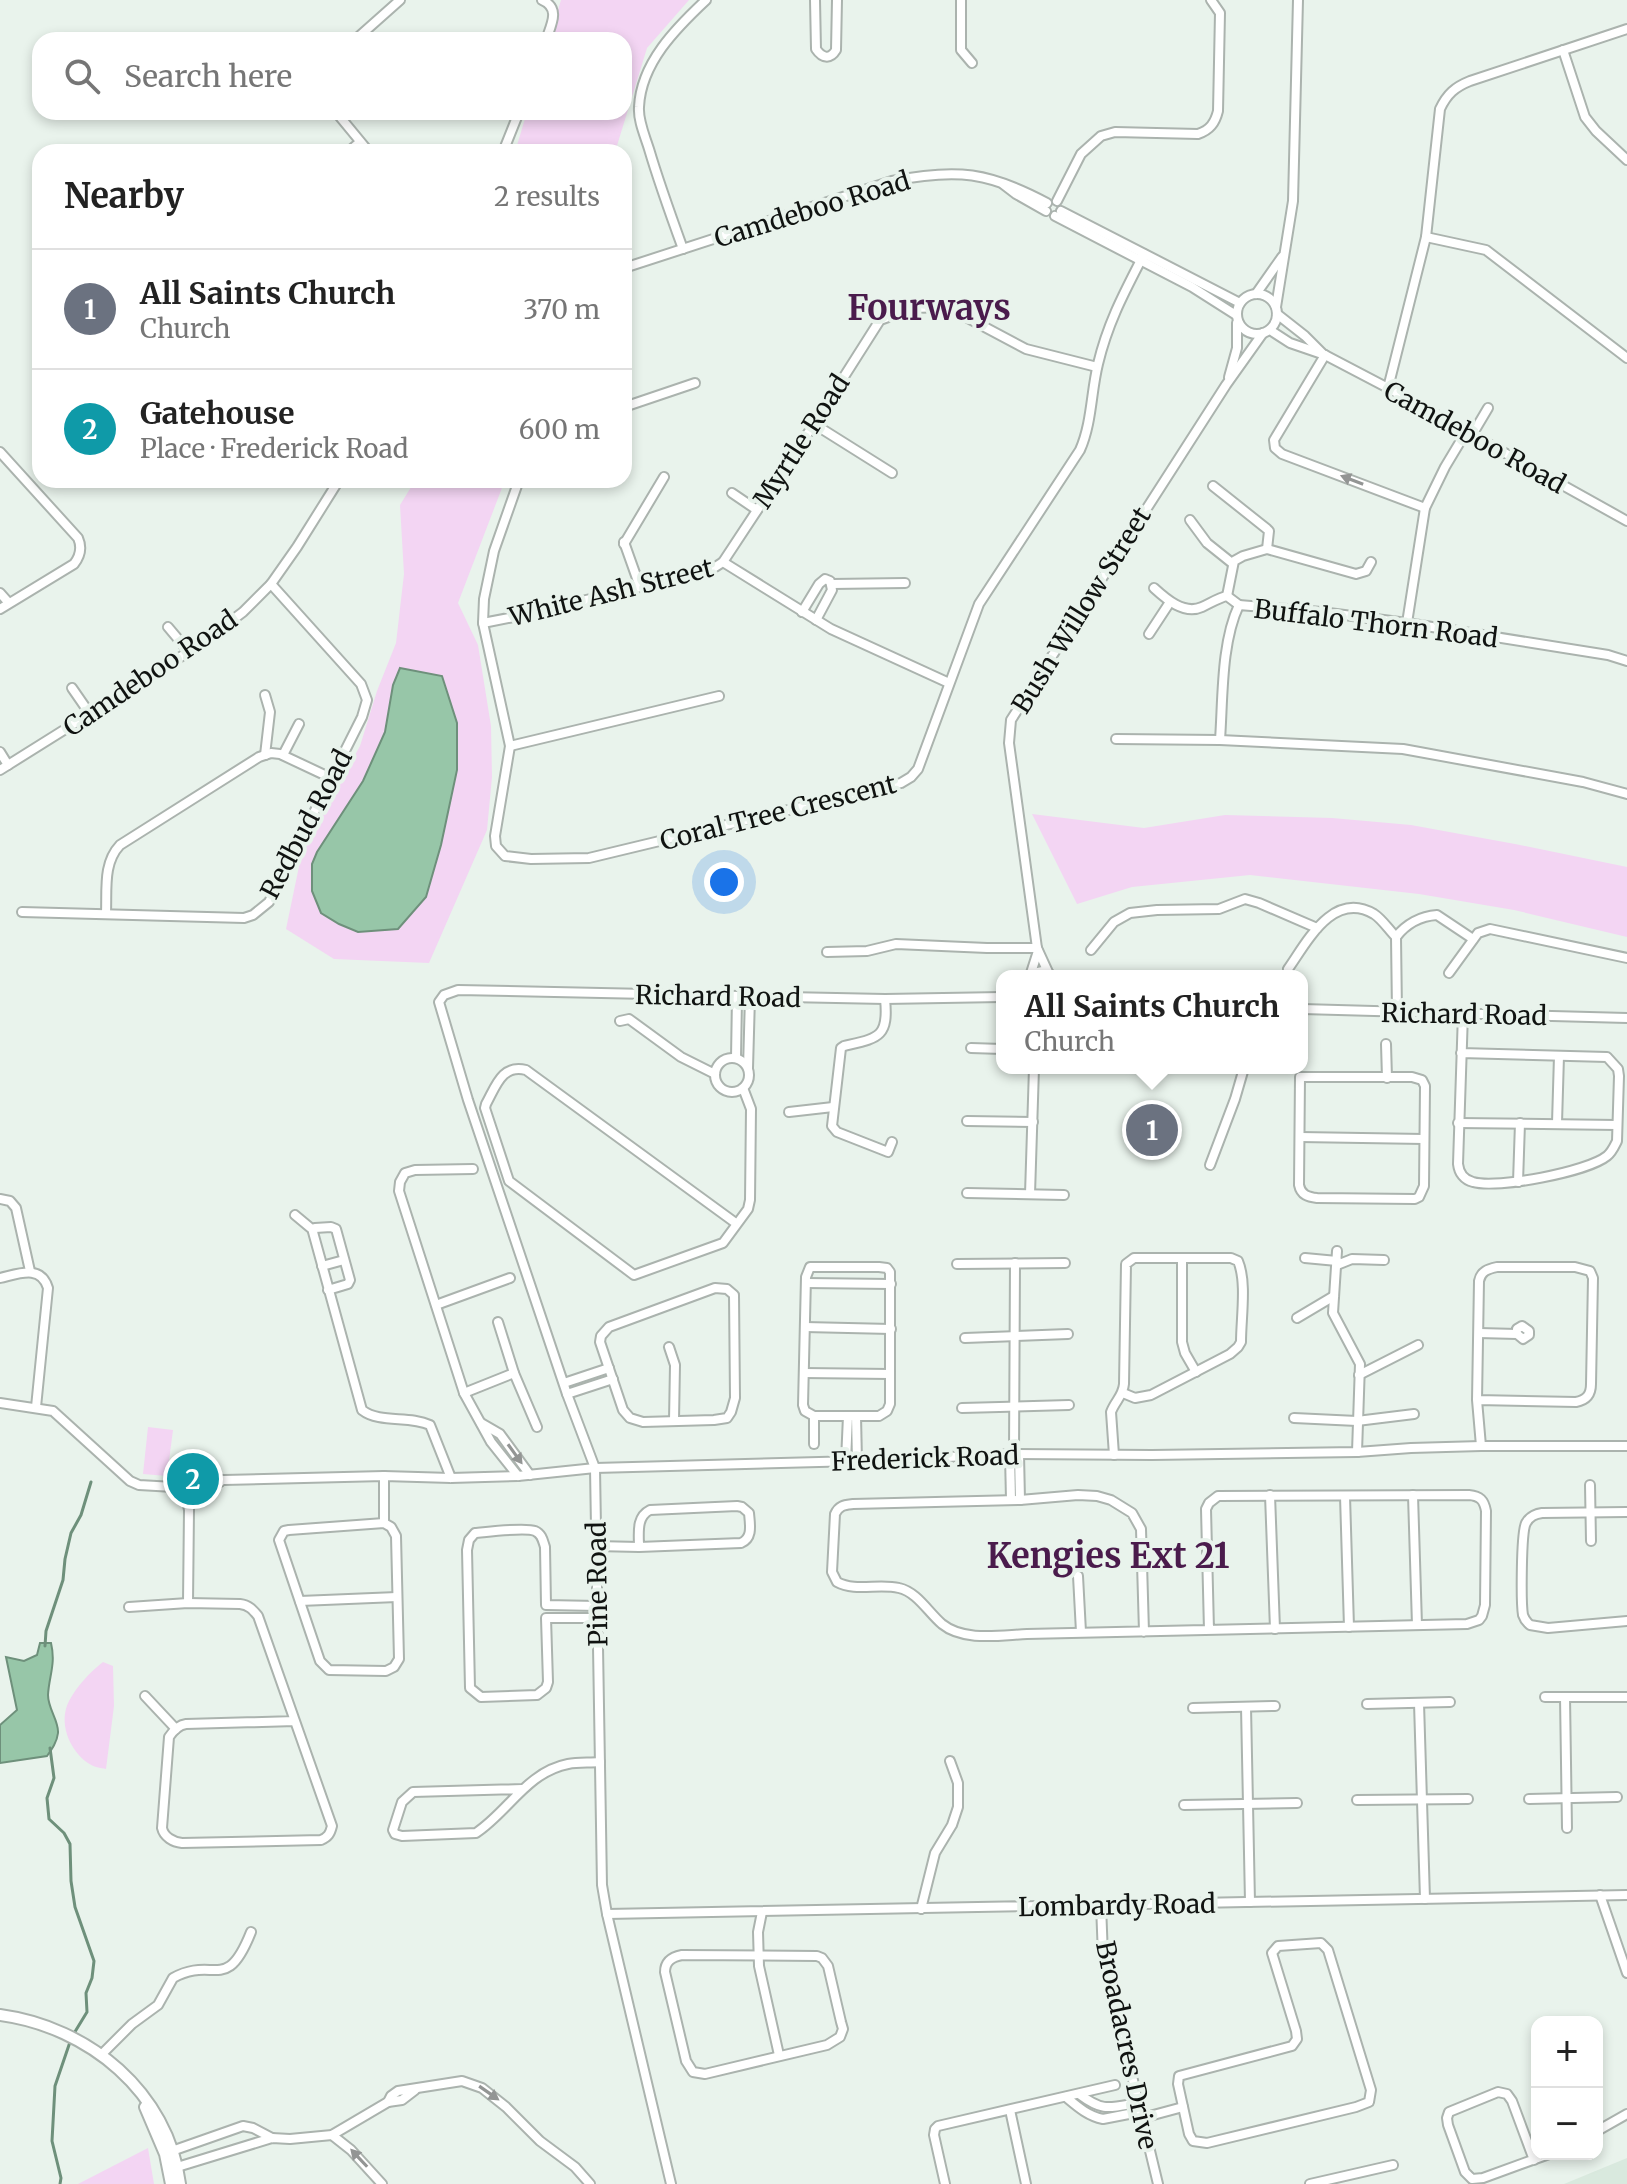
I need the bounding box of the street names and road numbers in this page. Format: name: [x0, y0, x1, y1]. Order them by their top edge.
street label: Camdeboo Road: [710, 163, 914, 254]
street label: Myrtle Road: [746, 368, 857, 514]
street label: Camdeboo Road: [1378, 373, 1572, 501]
street label: Bush Willow Street: [1004, 501, 1158, 719]
street label: White Ash Street: [504, 551, 717, 634]
street label: Buffalo Thorn Road: [1252, 592, 1500, 654]
street label: Camdeboo Road: [57, 602, 244, 743]
street label: Redbud Road: [253, 743, 359, 904]
street label: Coral Tree Crescent: [657, 767, 899, 857]
street label: Richard Road: [635, 978, 802, 1014]
street label: Richard Road: [1381, 996, 1548, 1032]
street label: Frederick Road: [830, 1438, 1020, 1478]
street label: Pine Road: [579, 1521, 615, 1647]
street label: Lombardy Road: [1018, 1887, 1216, 1923]
street label: Broadacres Drive: [1089, 1938, 1165, 2152]

